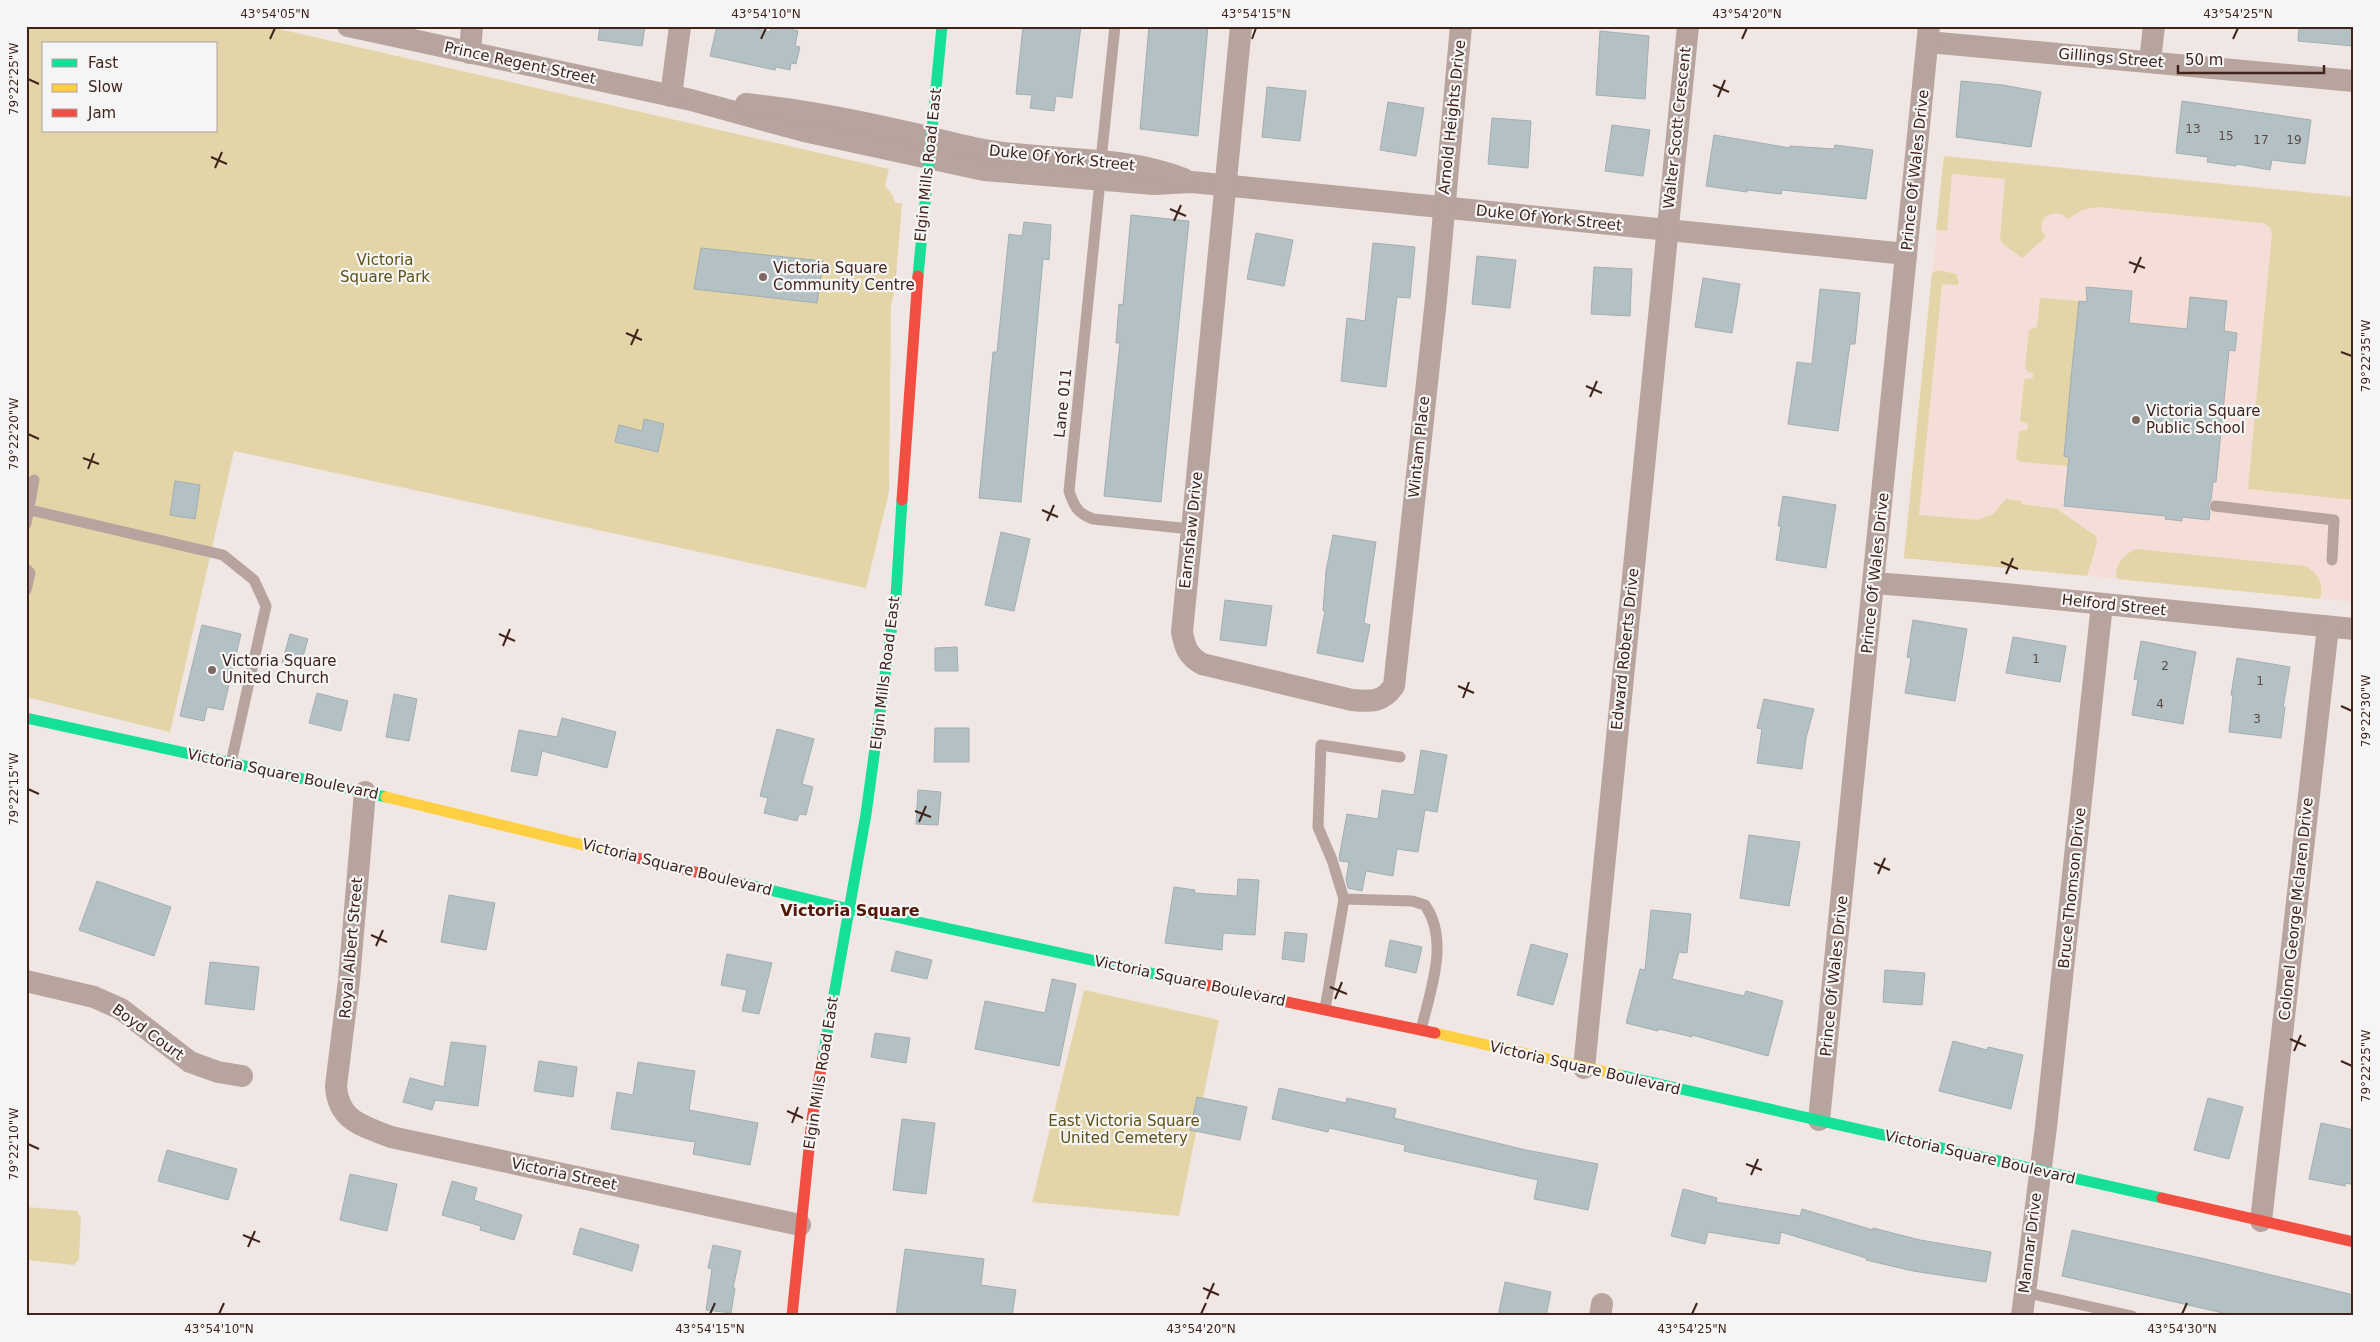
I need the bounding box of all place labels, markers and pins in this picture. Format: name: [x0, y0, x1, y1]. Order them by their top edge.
place label: Victoria Square Community Centre: [773, 259, 915, 294]
marker: Victoria Square Community Centre: [757, 271, 769, 283]
place label: Victoria Square Public School: [2146, 402, 2261, 437]
marker: Victoria Square Public School: [2130, 414, 2142, 426]
place label: Victoria Square United Church: [222, 652, 337, 687]
marker: Victoria Square United Church: [206, 664, 218, 676]

